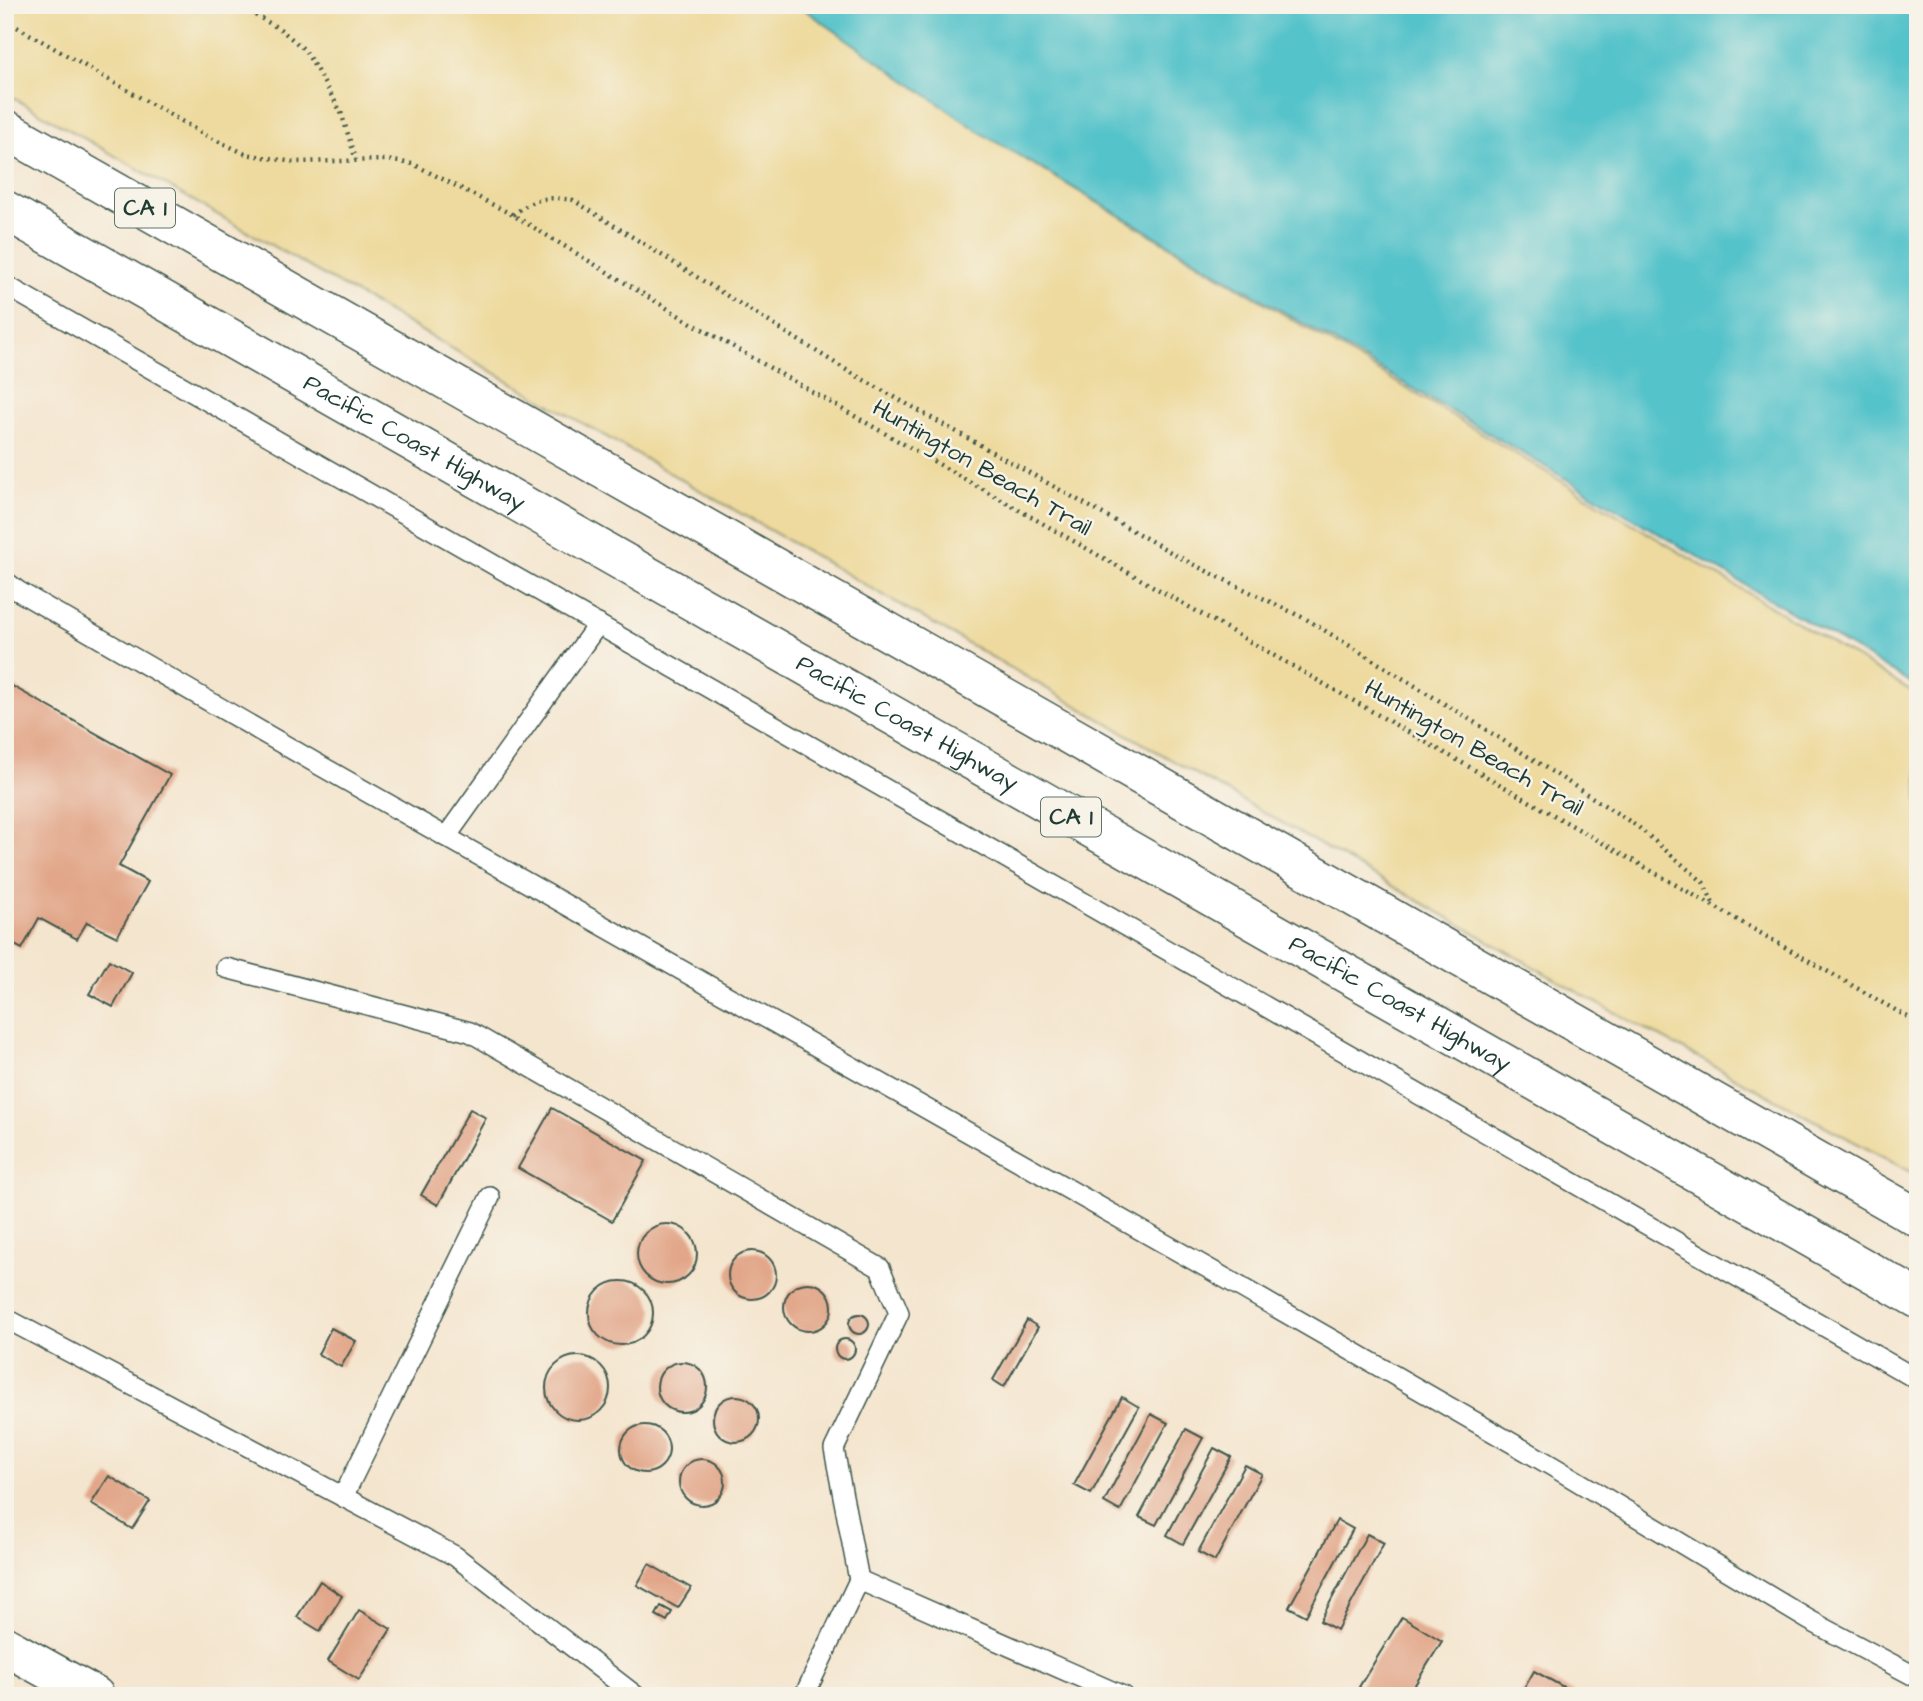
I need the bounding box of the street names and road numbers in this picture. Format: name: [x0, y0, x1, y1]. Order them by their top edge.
road number: CA 1: [115, 188, 175, 228]
street label: Pacific Coast Highway: [297, 366, 532, 521]
street label: Huntington Beach Trail: [866, 391, 1098, 546]
street label: Pacific Coast Highway: [790, 647, 1024, 801]
street label: Huntington Beach Trail: [1358, 671, 1590, 826]
road number: CA 1: [1041, 797, 1101, 836]
street label: Pacific Coast Highway: [1283, 927, 1517, 1082]

